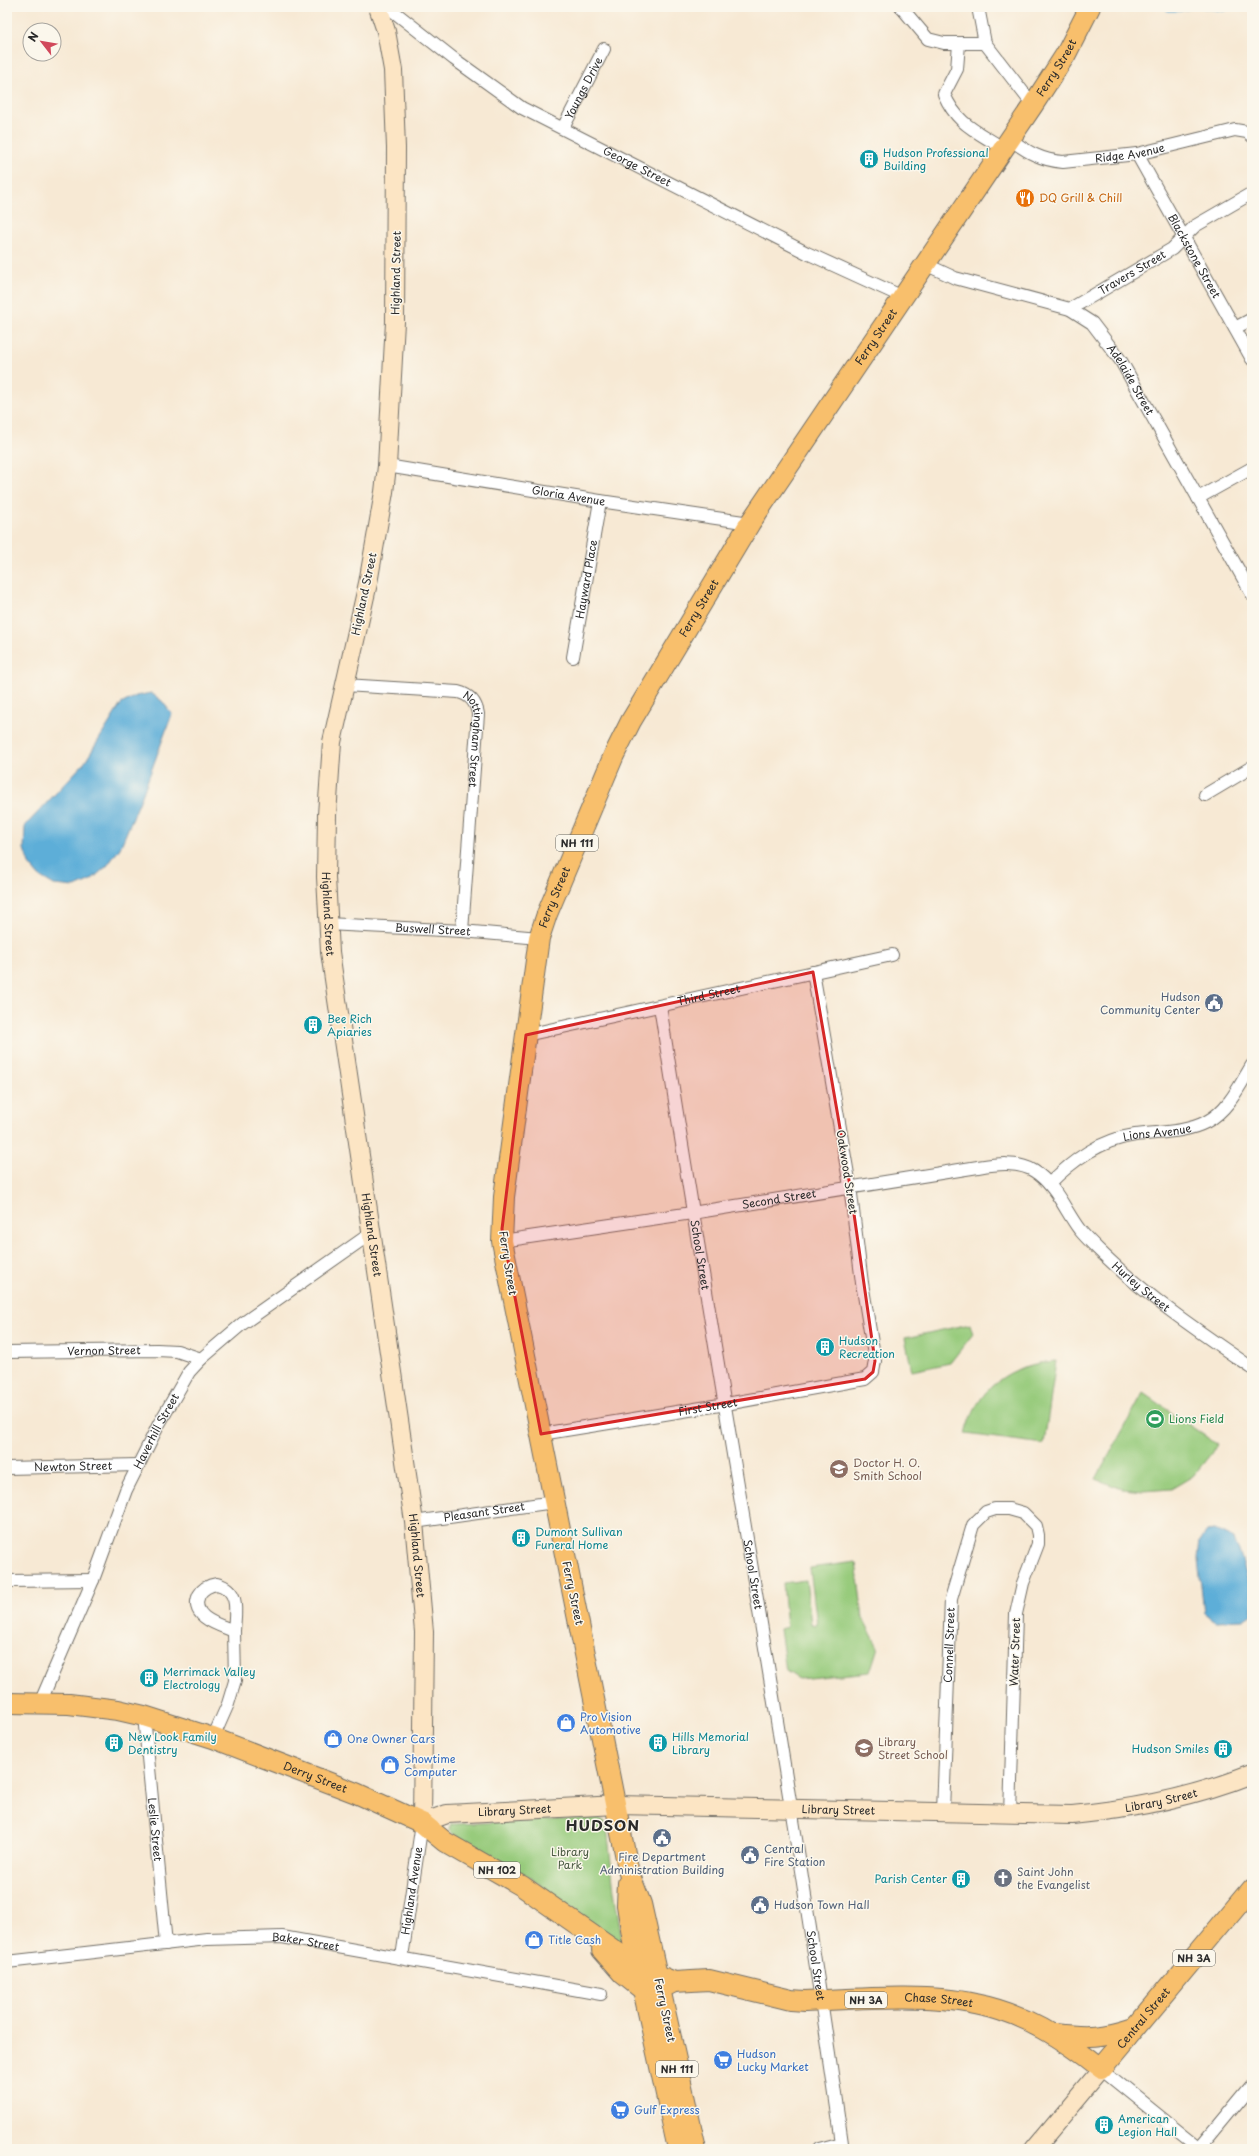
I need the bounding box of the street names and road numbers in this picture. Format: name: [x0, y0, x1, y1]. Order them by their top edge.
street label: Ferry Street: [1032, 35, 1080, 100]
street label: Youngs Drive: [560, 54, 607, 122]
street label: Ridge Avenue: [1094, 139, 1166, 166]
street label: George Street: [600, 142, 675, 191]
street label: Blackstone Street: [1164, 210, 1225, 302]
street label: Highland Street: [386, 230, 405, 315]
street label: Travers Street: [1095, 245, 1169, 299]
street label: Ferry Street: [850, 305, 901, 368]
street label: Adelaide Street: [1103, 340, 1159, 418]
street label: Gloria Avenue: [531, 481, 607, 510]
street label: Hayward Place: [571, 538, 601, 620]
street label: Highland Street: [346, 551, 381, 637]
street label: Ferry Street: [674, 575, 723, 640]
street label: Nottingham Street: [460, 686, 487, 789]
road number: NH 111: [556, 835, 598, 851]
street label: Ferry Street: [534, 863, 574, 930]
street label: Highland Street: [318, 872, 340, 958]
street label: Buswell Street: [395, 919, 472, 940]
street label: Third Street: [675, 979, 742, 1010]
street label: Lions Avenue: [1121, 1119, 1193, 1145]
street label: Oakwood Street: [832, 1128, 863, 1216]
street label: Second Street: [740, 1184, 817, 1213]
street label: Highland Street: [358, 1192, 387, 1278]
street label: School Street: [686, 1218, 715, 1291]
street label: Ferry Street: [495, 1230, 522, 1297]
street label: Hurley Street: [1108, 1257, 1174, 1316]
street label: Vernon Street: [67, 1341, 141, 1359]
street label: Haverhill Street: [129, 1389, 183, 1472]
street label: First Street: [677, 1393, 739, 1420]
street label: Newton Street: [34, 1457, 113, 1475]
street label: Pleasant Street: [443, 1497, 526, 1526]
street label: Highland Street: [405, 1512, 430, 1599]
street label: School Street: [739, 1538, 768, 1611]
street label: Ferry Street: [558, 1559, 589, 1627]
street label: Connell Street: [939, 1606, 959, 1683]
street label: Water Street: [1005, 1617, 1024, 1687]
street label: Derry Street: [281, 1757, 350, 1797]
street label: Library Street: [1124, 1784, 1200, 1816]
street label: Leslie Street: [144, 1797, 167, 1862]
street label: Library Street: [477, 1799, 552, 1820]
street label: Library Street: [802, 1800, 876, 1819]
street label: Highland Avenue: [396, 1846, 426, 1936]
road number: NH 102: [474, 1862, 520, 1878]
street label: Baker Street: [271, 1928, 341, 1955]
street label: School Street: [802, 1929, 830, 2002]
road number: NH 3A: [1173, 1950, 1215, 1966]
street label: Ferry Street: [650, 1976, 681, 2044]
street label: Central Street: [1112, 1983, 1174, 2052]
street label: Chase Street: [904, 1989, 975, 2011]
road number: NH 3A: [845, 1992, 887, 2008]
road number: NH 111: [656, 2061, 698, 2077]

